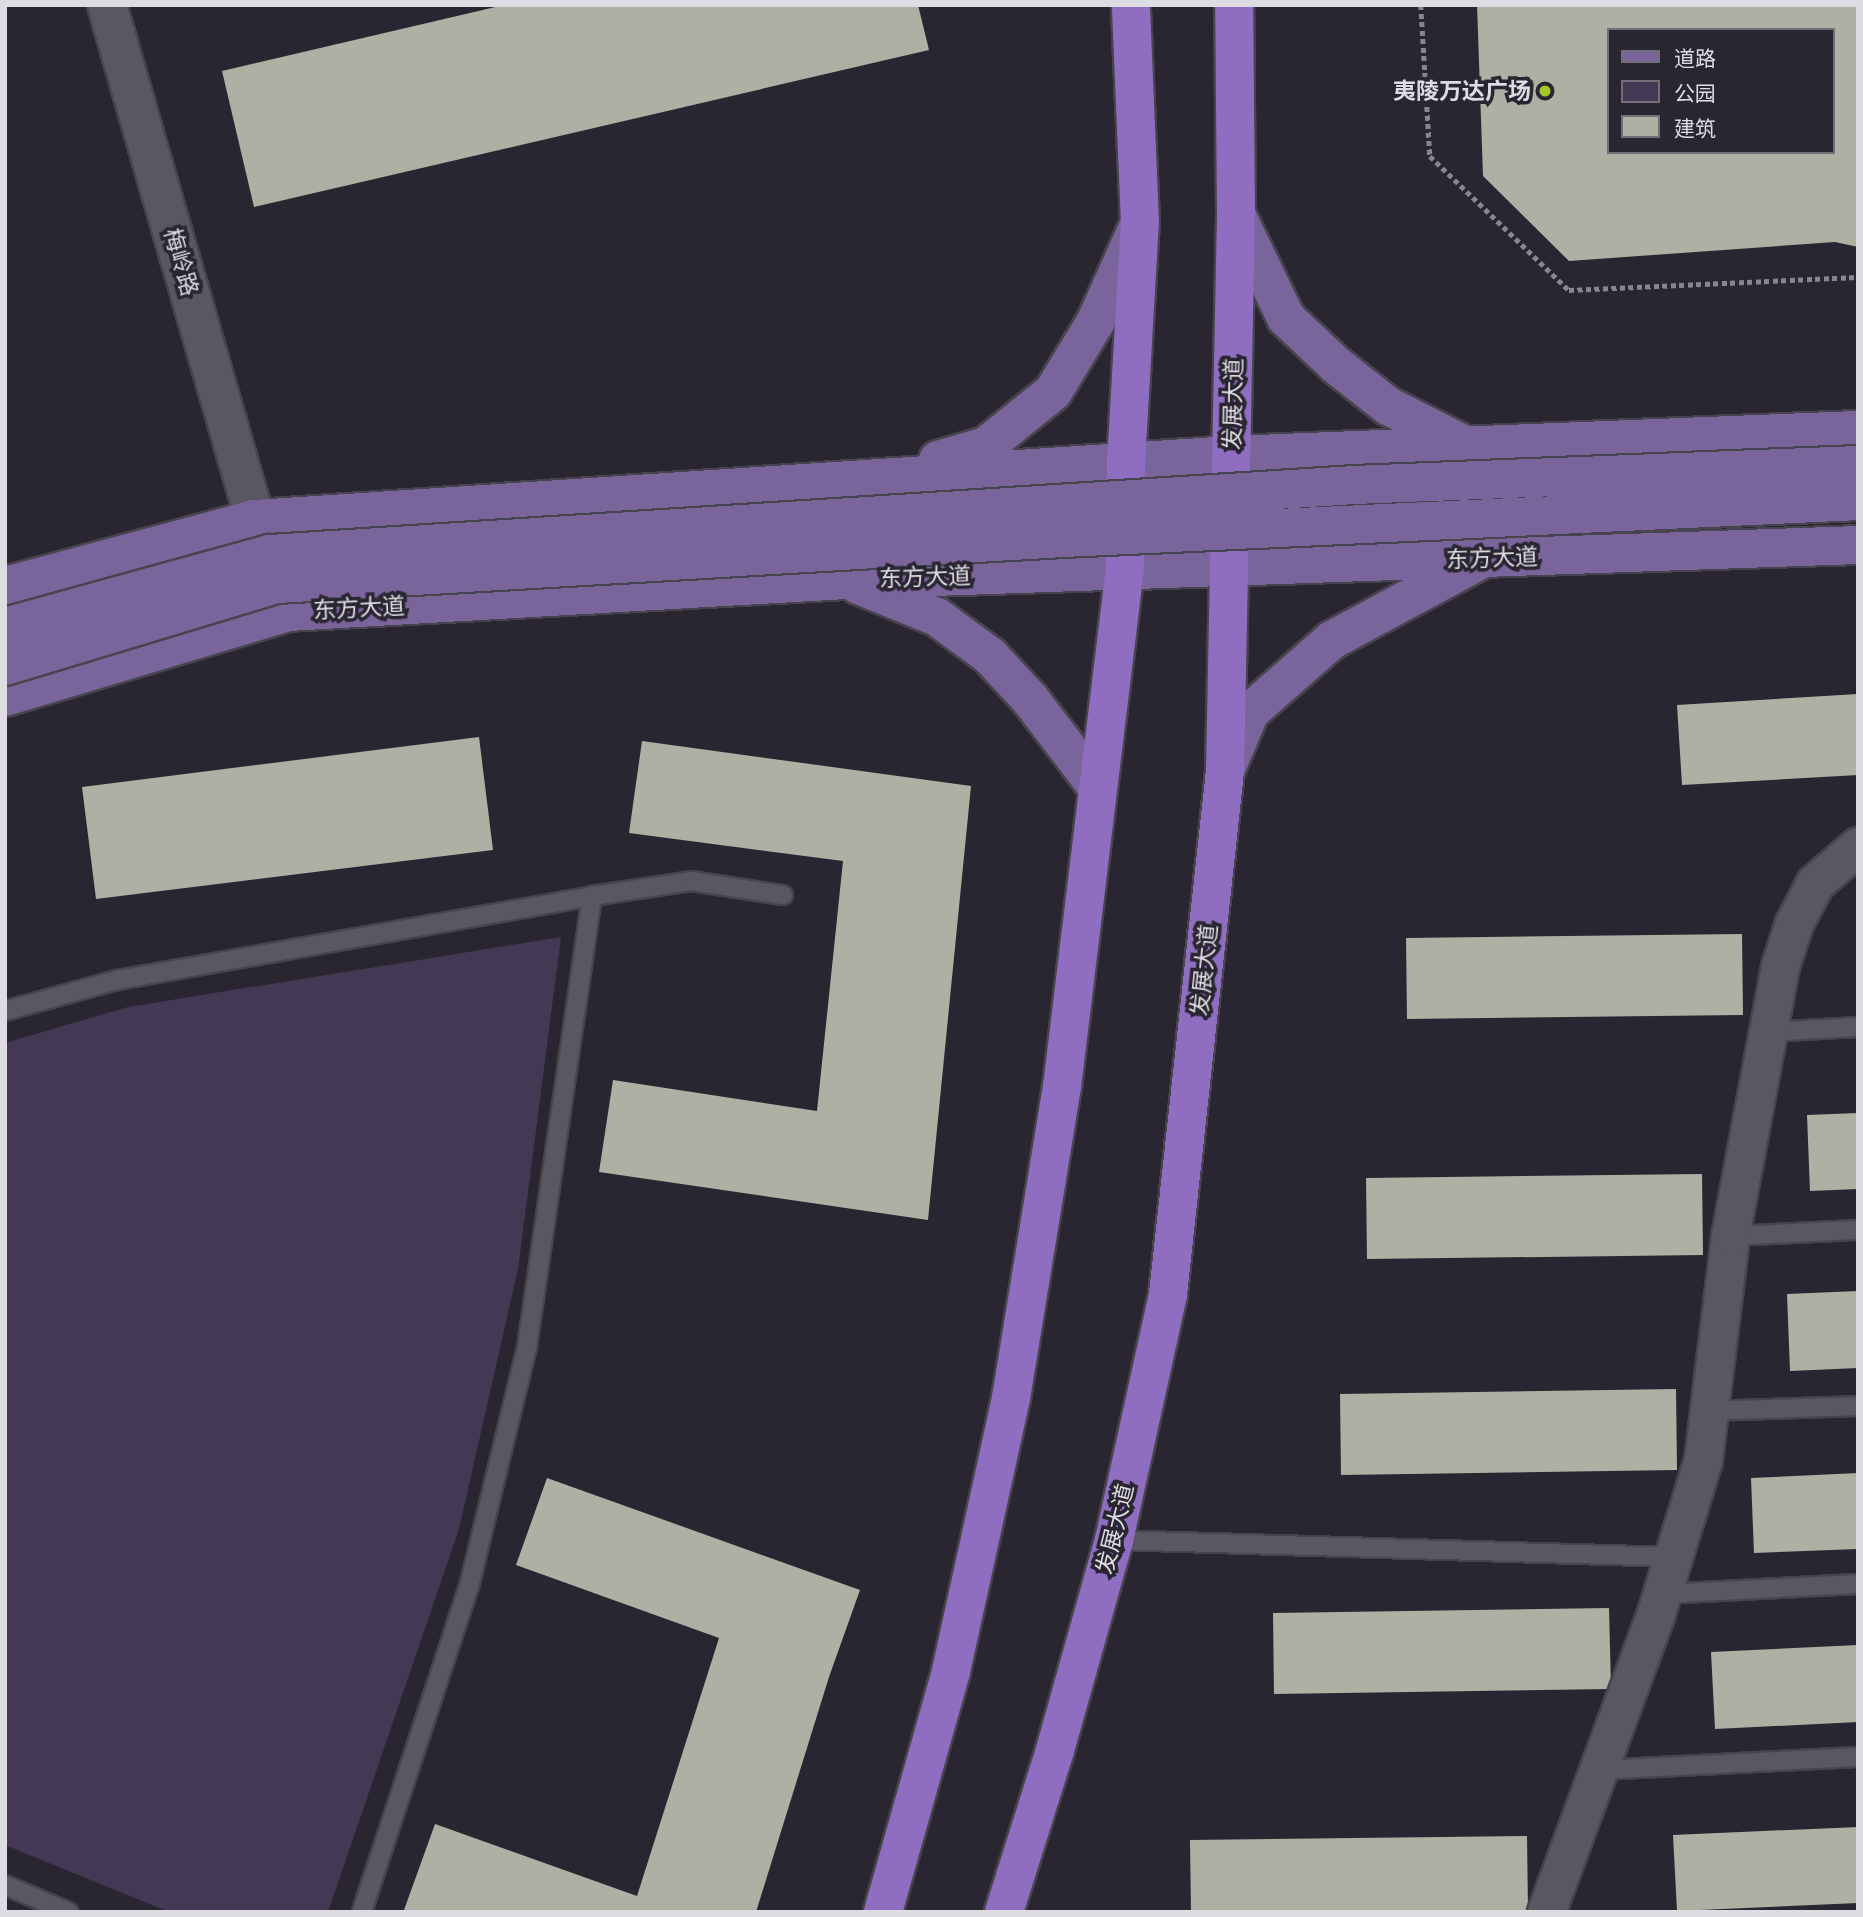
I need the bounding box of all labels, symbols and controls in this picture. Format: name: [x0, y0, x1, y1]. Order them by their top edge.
legend: [1608, 28, 1835, 154]
text: 道路: [1674, 44, 1716, 72]
place label: 夷陵万达广场: [1393, 77, 1531, 105]
text: 公园: [1674, 79, 1716, 107]
marker: 夷陵万达广场: [1537, 83, 1553, 99]
text: 建筑: [1674, 114, 1716, 142]
street label: 梅岭路: [158, 225, 204, 299]
street label: 发展大道: [1218, 358, 1248, 450]
street label: 东方大道: [1446, 543, 1538, 573]
street label: 东方大道: [879, 562, 971, 592]
street label: 东方大道: [312, 592, 406, 624]
street label: 发展大道: [1185, 923, 1223, 1017]
street label: 发展大道: [1090, 1481, 1140, 1577]

